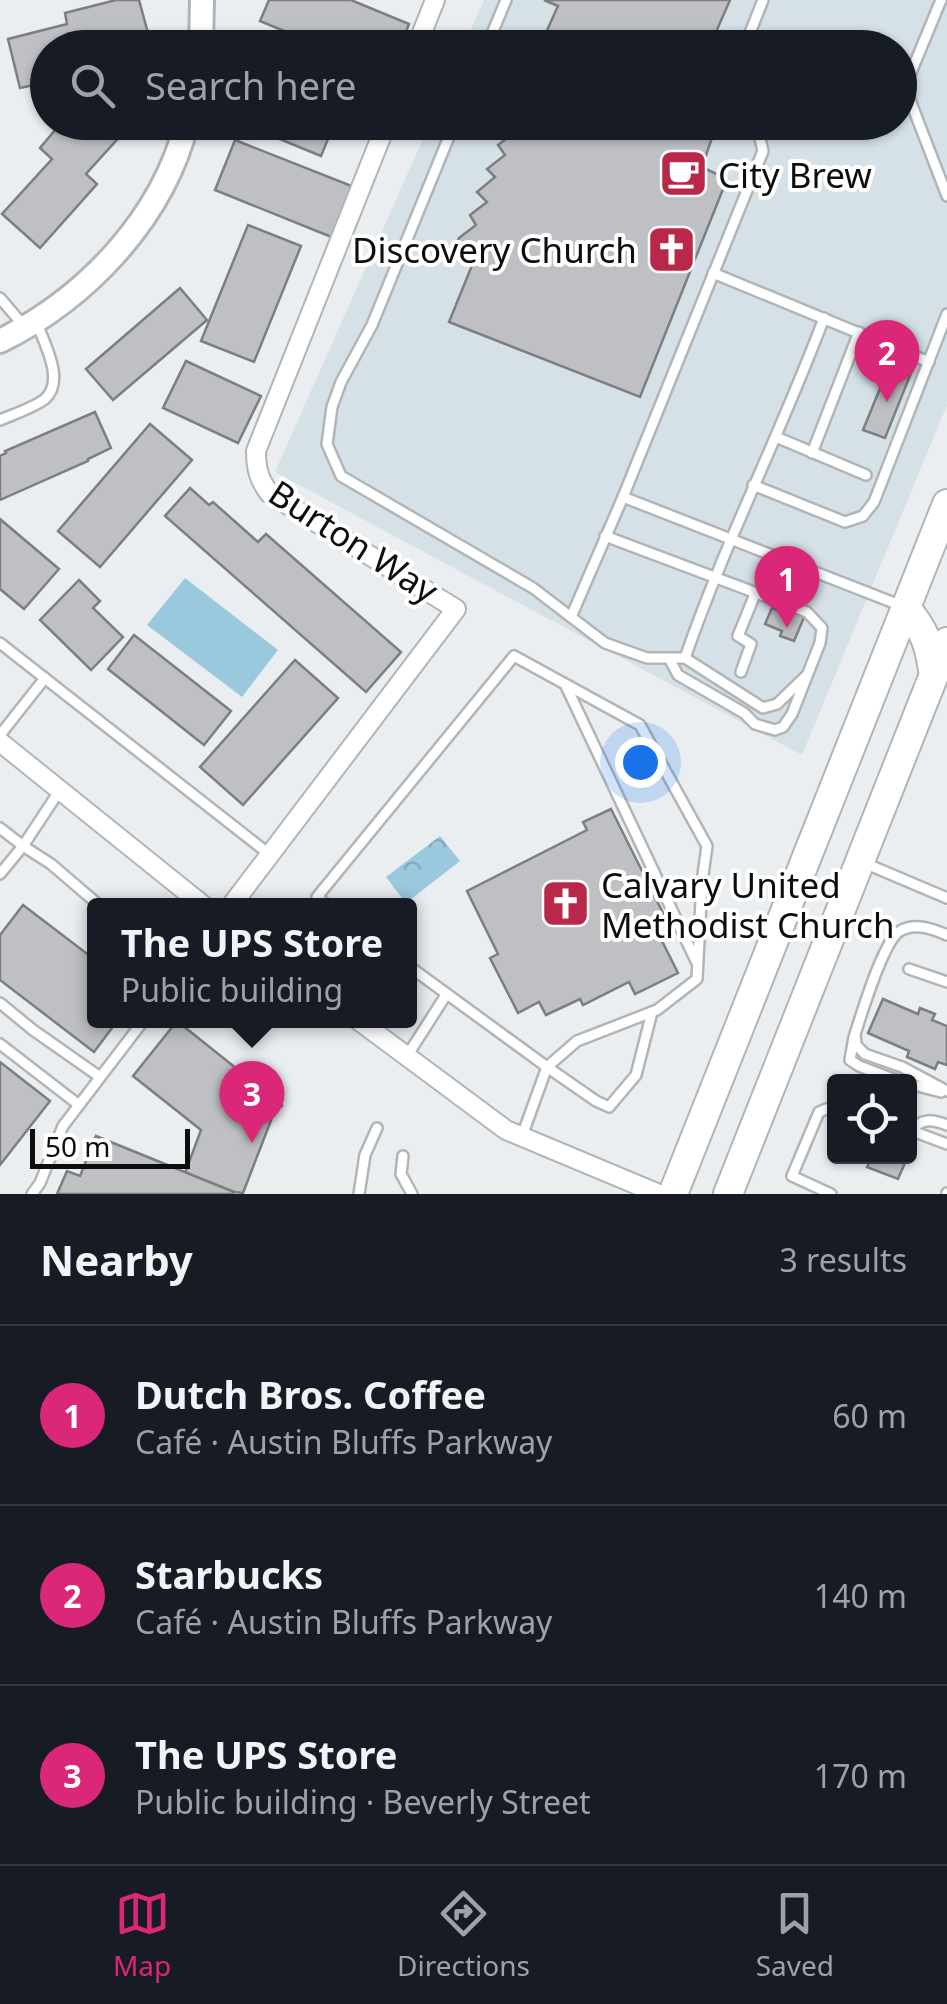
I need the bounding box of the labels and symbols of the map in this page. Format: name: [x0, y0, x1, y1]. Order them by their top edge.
cafe icon: City Brew: [657, 148, 709, 200]
place label: City Brew: [718, 151, 872, 198]
church icon: Discovery Church: [646, 223, 698, 275]
place label: Discovery Church: [352, 226, 637, 273]
pin: 2: [854, 320, 920, 402]
street label: Burton Way: [260, 469, 448, 613]
pin: 1: [754, 546, 820, 628]
your location: [615, 737, 666, 788]
place label: Calvary United Methodist Church: [601, 861, 895, 948]
church icon: Calvary United Methodist Church: [540, 878, 592, 930]
pin: 3: [220, 1060, 284, 1143]
scale bar: [30, 1124, 190, 1168]

